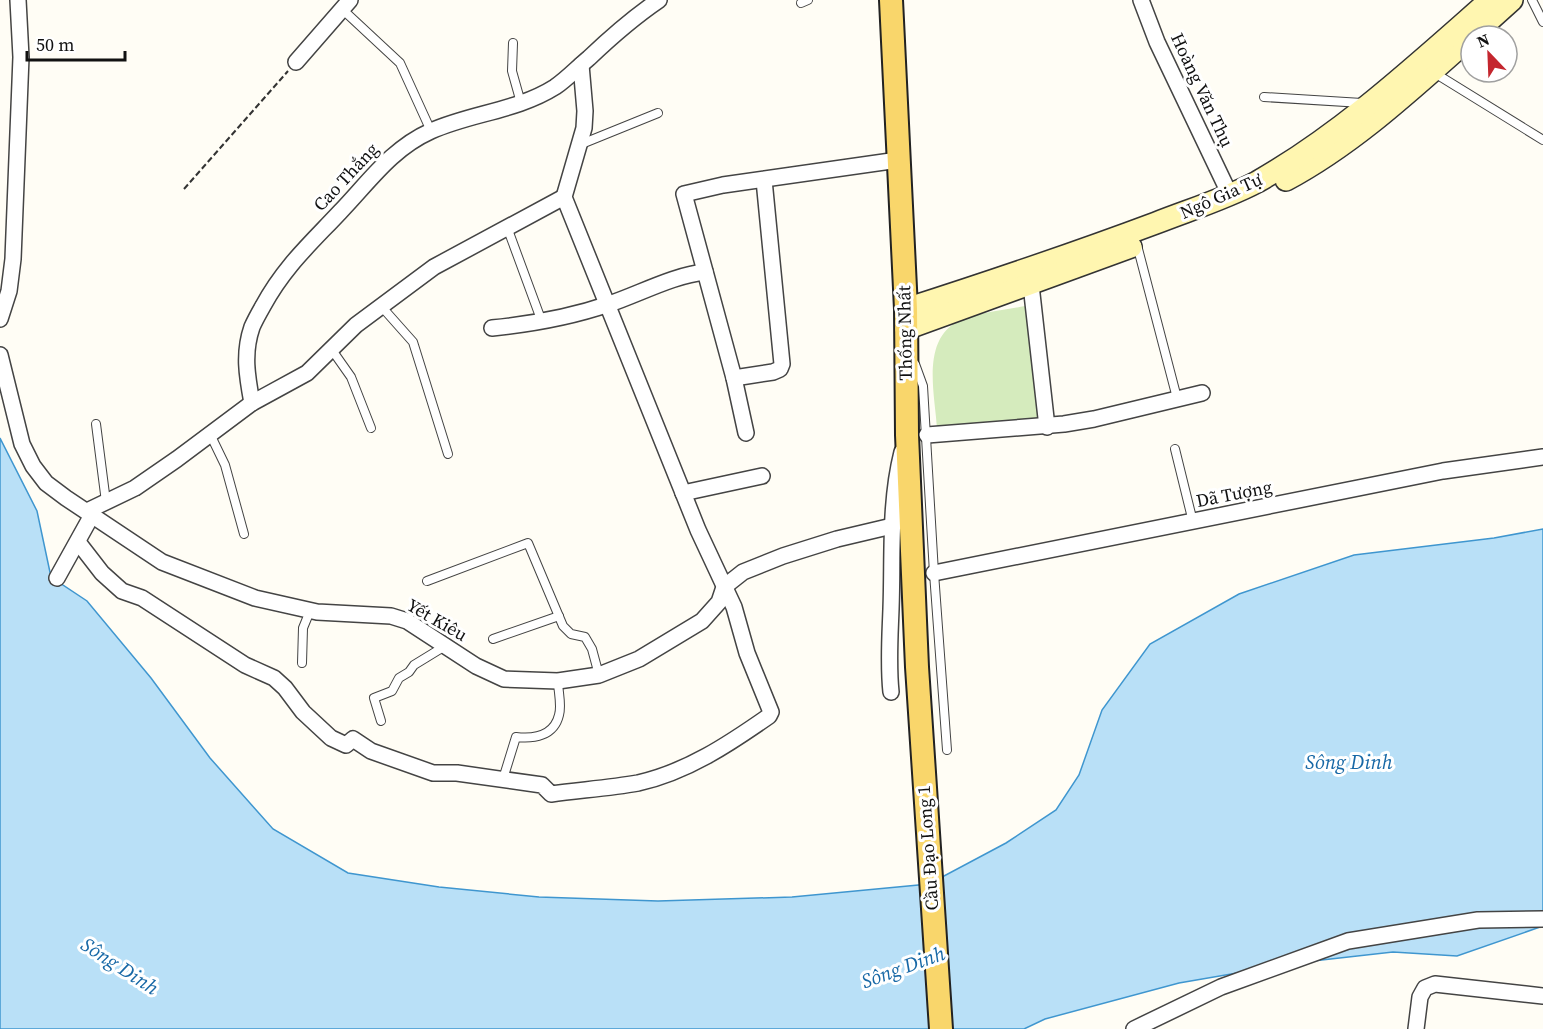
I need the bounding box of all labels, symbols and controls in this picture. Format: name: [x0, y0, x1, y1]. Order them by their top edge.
scale bar: [27, 24, 124, 62]
north arrow: [1459, 24, 1519, 84]
text: N: [1473, 28, 1493, 53]
street label: Hoàng Văn Thụ: [1165, 29, 1240, 151]
text: 50 m: [36, 32, 74, 57]
street label: Cao Thắng: [307, 137, 384, 216]
street label: Ngô Gia Tự: [1176, 166, 1266, 225]
street label: Thống Nhất: [891, 285, 918, 381]
street label: Dã Tượng: [1194, 474, 1274, 513]
street label: Yết Kiêu: [402, 592, 472, 647]
water label: Sông Dinh: [1305, 748, 1393, 776]
street label: Cầu Đạo Long 1: [911, 785, 944, 911]
water label: Sông Dinh: [76, 930, 164, 1002]
water label: Sông Dinh: [857, 939, 949, 995]

